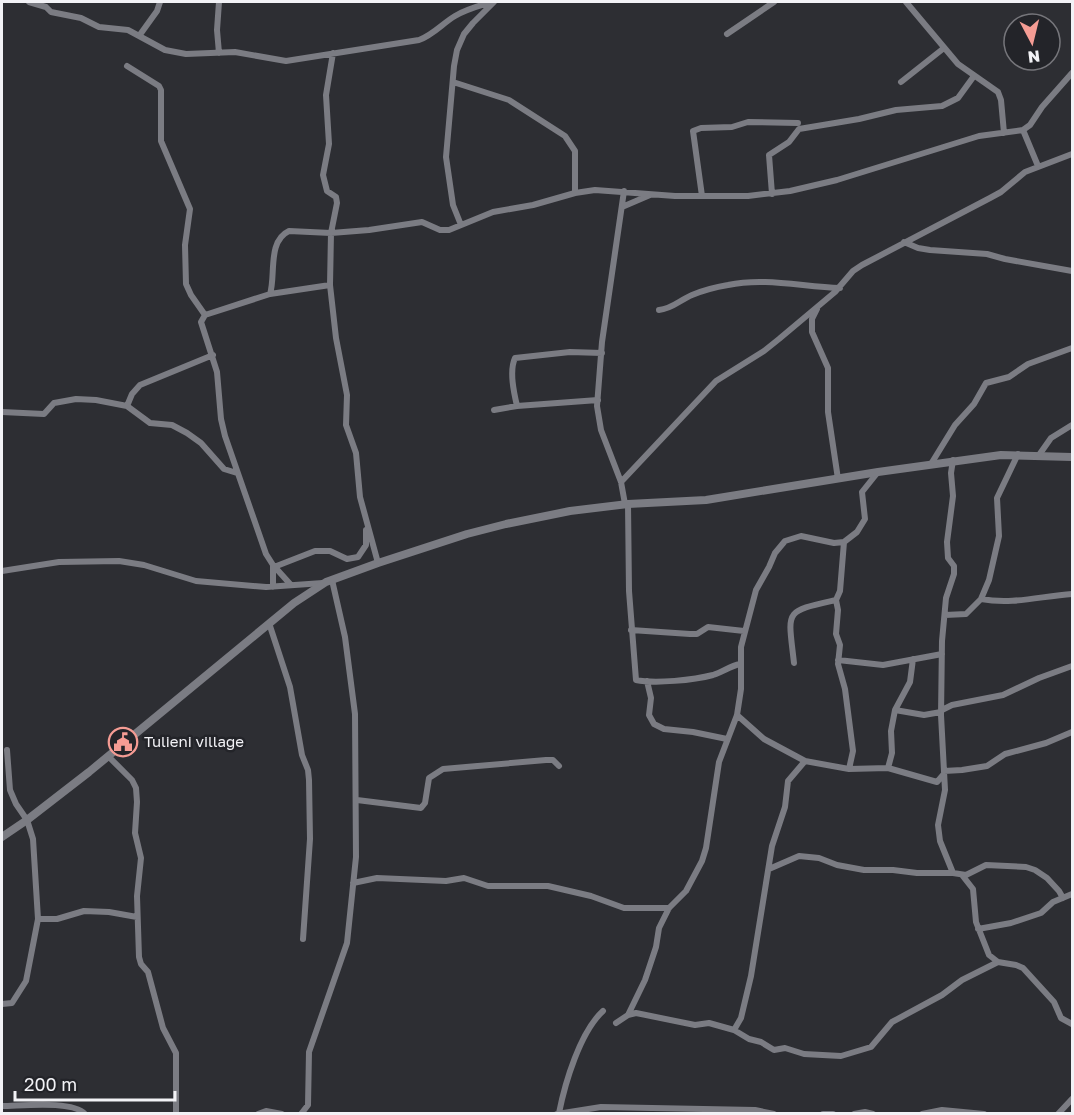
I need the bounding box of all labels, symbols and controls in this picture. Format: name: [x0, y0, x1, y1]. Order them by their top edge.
north arrow: [1002, 12, 1062, 72]
text: N: [1027, 46, 1041, 68]
public building icon: Tulieni village: [107, 726, 139, 758]
place label: Tulieni village: [144, 732, 244, 750]
scale bar: [15, 1064, 176, 1102]
text: 200 m: [24, 1073, 77, 1095]

